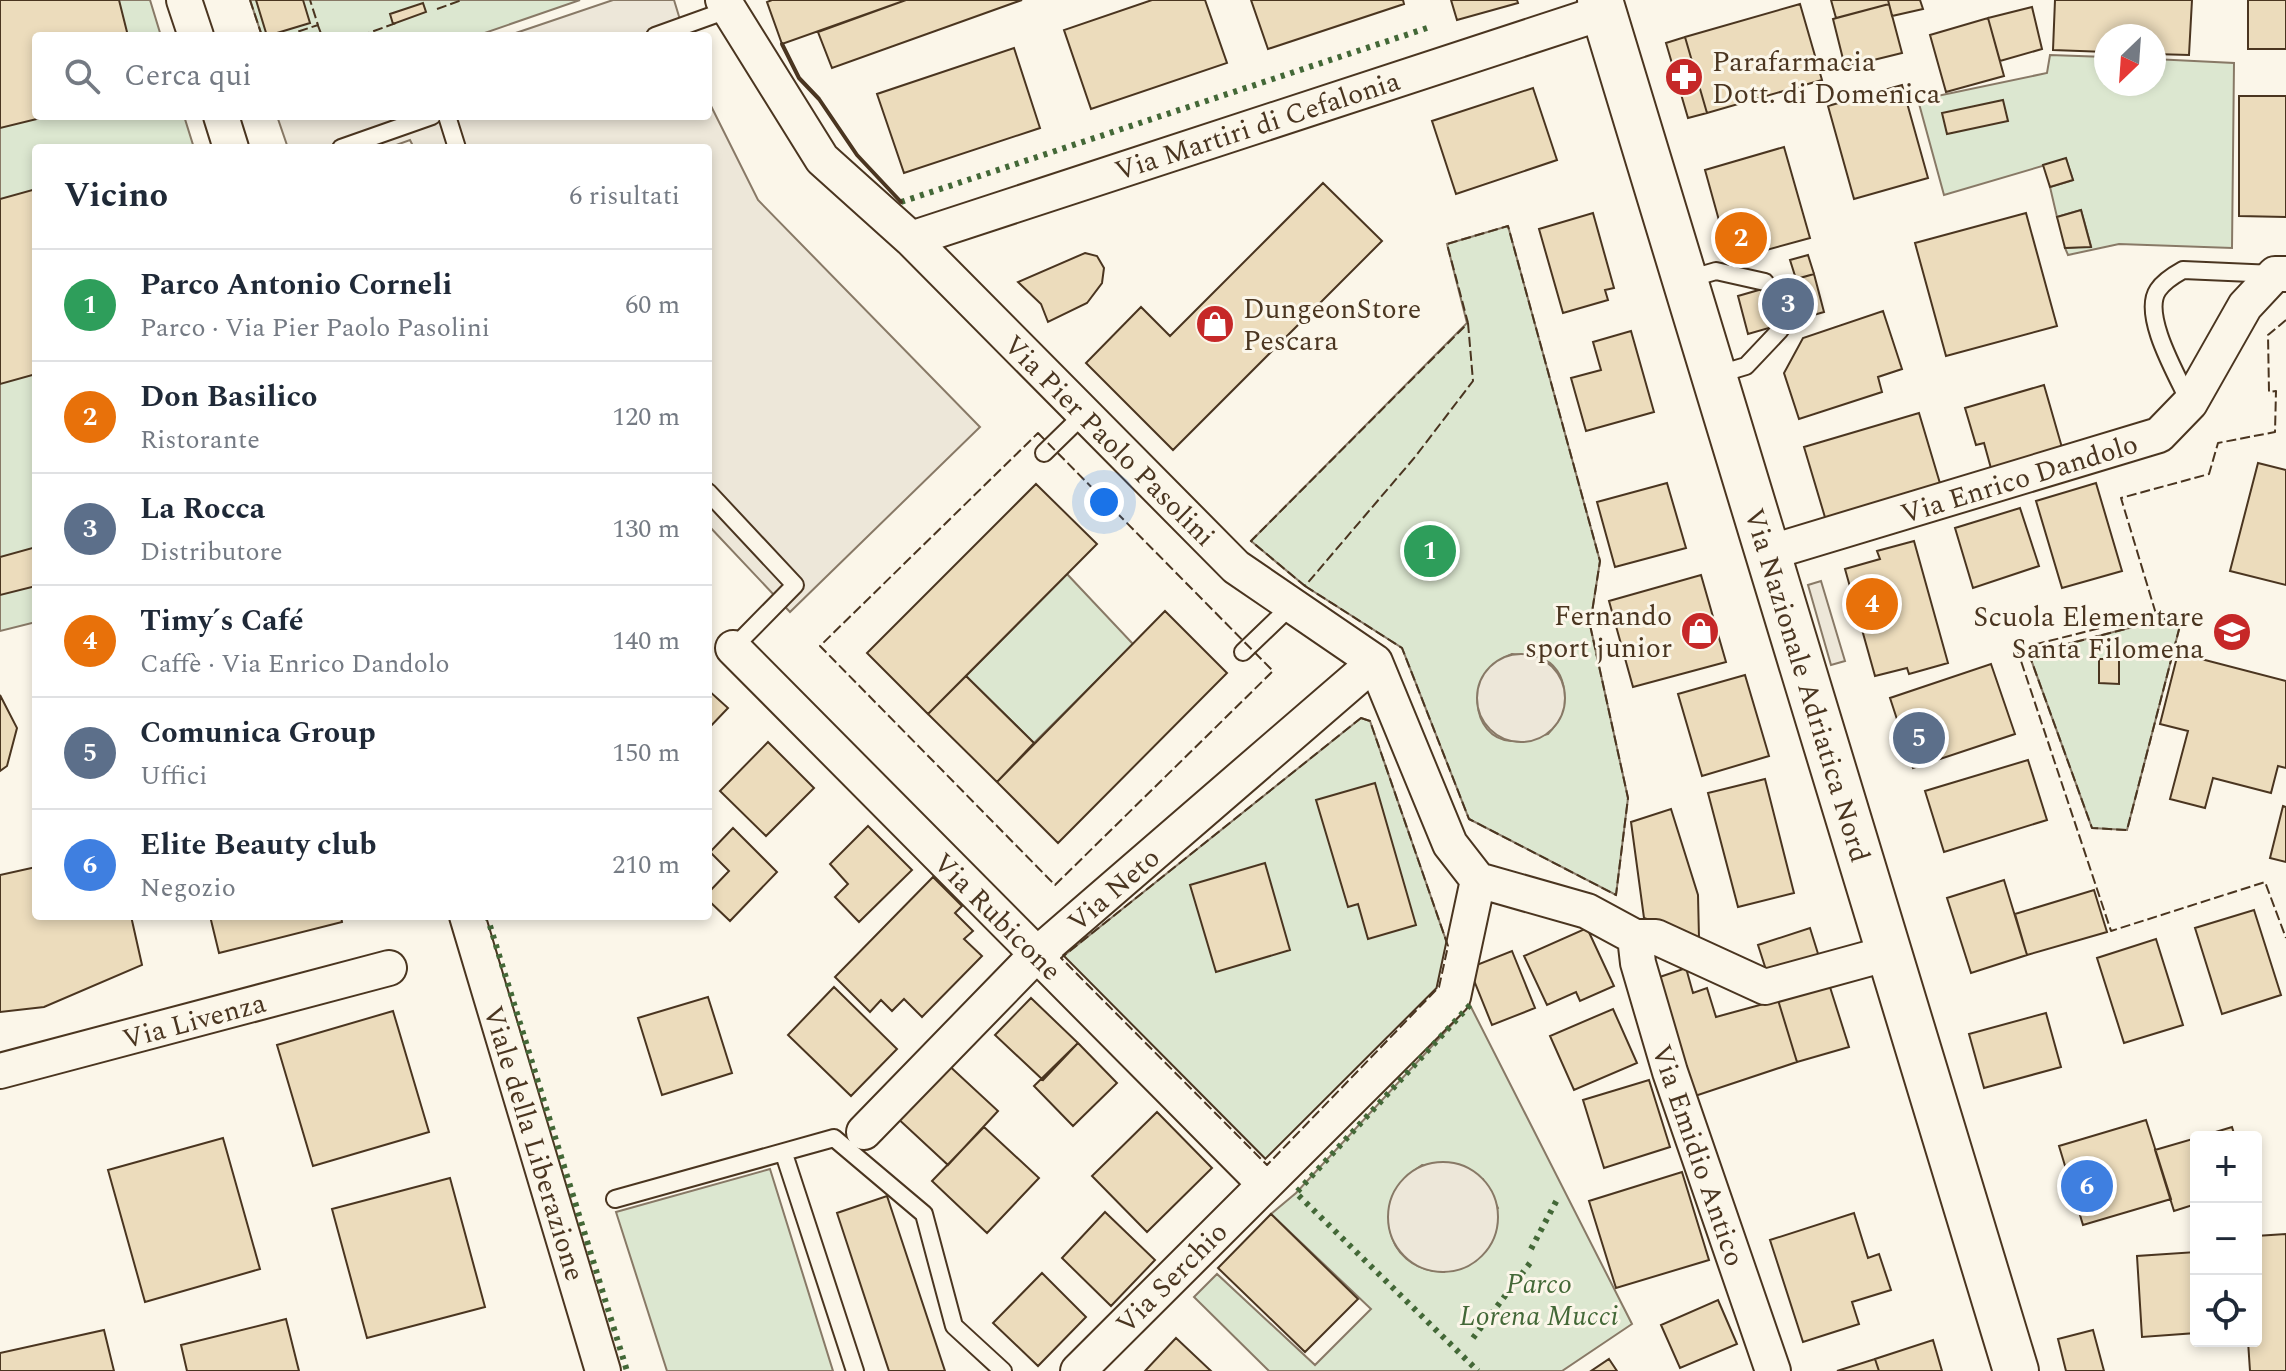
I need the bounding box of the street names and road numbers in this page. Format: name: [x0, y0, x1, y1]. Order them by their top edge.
street label: Via Martiri di Cefalonia: [1109, 60, 1406, 193]
street label: Via Pier Paolo Pasolini: [993, 325, 1225, 557]
street label: Via Enrico Dandolo: [1896, 423, 2143, 536]
street label: Via Nazionale Adriatica Nord: [1732, 503, 1881, 868]
street label: Via Neto: [1058, 837, 1170, 943]
street label: Via Rubicone: [923, 843, 1071, 991]
street label: Via Livenza: [118, 982, 271, 1061]
street label: Viale della Liberazione: [471, 1000, 596, 1287]
street label: Via Emidio Antico: [1639, 1039, 1756, 1272]
street label: Via Serchio: [1106, 1212, 1238, 1344]

